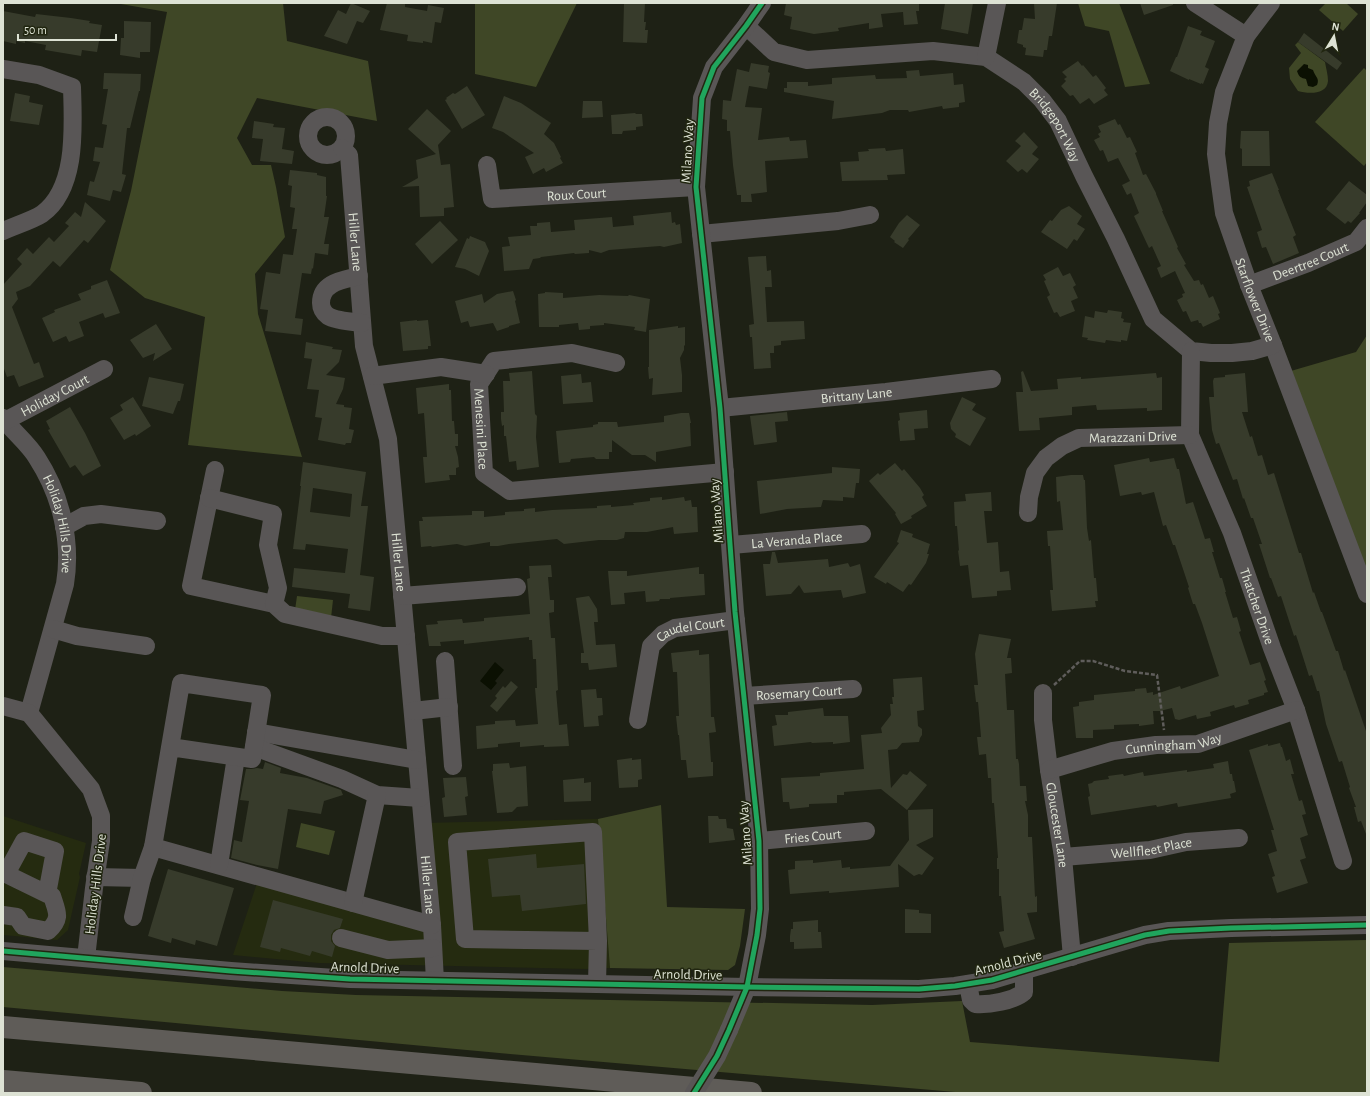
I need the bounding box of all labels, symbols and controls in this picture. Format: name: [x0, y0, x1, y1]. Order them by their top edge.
scale bar: [18, 16, 116, 42]
north arrow: [1314, 16, 1354, 56]
text: N: [1331, 21, 1340, 33]
text: 50 m: [24, 24, 47, 36]
street label: Bridgeport Way: [1026, 86, 1082, 165]
street label: Milano Way: [679, 118, 697, 184]
street label: Roux Court: [546, 186, 607, 204]
street label: Hiller Lane: [346, 212, 364, 272]
street label: Deertree Court: [1271, 240, 1351, 284]
street label: Starflower Drive: [1232, 256, 1277, 344]
street label: Holiday Court: [19, 372, 92, 419]
street label: Brittany Lane: [820, 385, 893, 406]
street label: Menesini Place: [471, 388, 490, 470]
street label: Marazzani Drive: [1089, 429, 1177, 446]
street label: Holiday Hills Drive: [40, 472, 73, 574]
street label: Milano Way: [708, 478, 726, 544]
street label: La Veranda Place: [751, 530, 843, 551]
street label: Hiller Lane: [389, 532, 408, 592]
street label: Thatcher Drive: [1237, 566, 1276, 646]
street label: Caudel Court: [654, 616, 726, 645]
street label: Rosemary Court: [755, 684, 843, 703]
street label: Cunningham Way: [1125, 730, 1224, 757]
street label: Gloucester Lane: [1043, 781, 1070, 868]
street label: Milano Way: [737, 800, 755, 866]
street label: Fries Court: [784, 827, 843, 847]
street label: Holiday Hills Drive: [83, 833, 109, 935]
street label: Wellfleet Place: [1110, 836, 1192, 861]
street label: Hiller Lane: [418, 855, 437, 915]
street label: Arnold Drive: [973, 948, 1043, 978]
street label: Arnold Drive: [330, 960, 400, 976]
street label: Arnold Drive: [654, 967, 722, 983]

